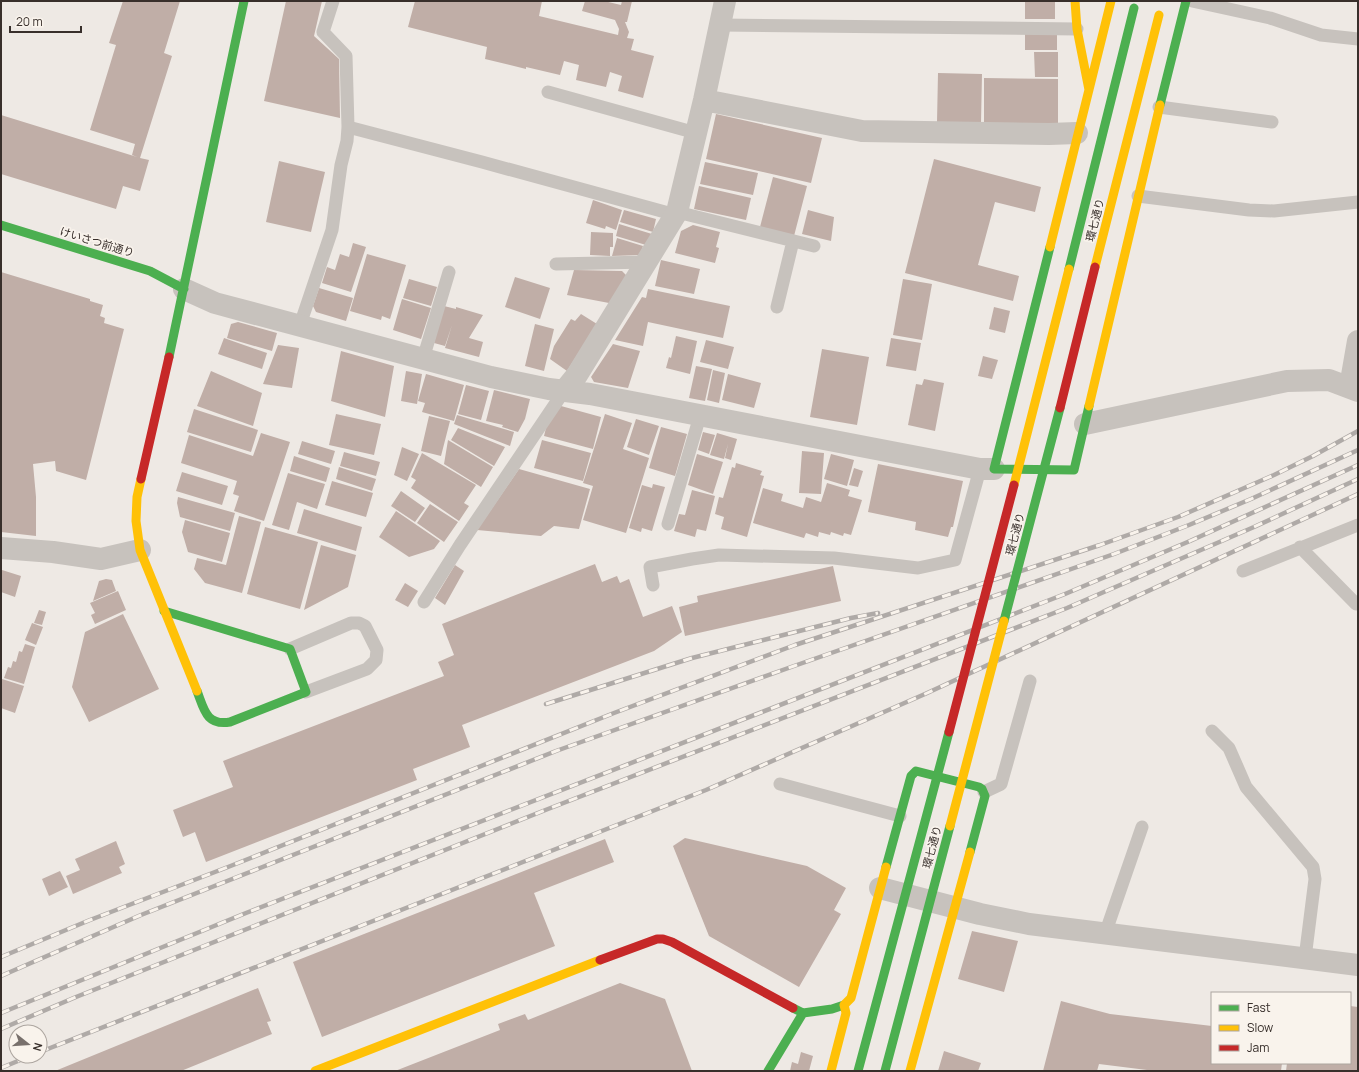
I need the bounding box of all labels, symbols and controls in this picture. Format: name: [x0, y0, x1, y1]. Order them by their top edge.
scale bar: [10, 8, 81, 34]
text: 20 m: [16, 13, 43, 30]
street label: 環七通り: [1082, 197, 1107, 243]
street label: けいさつ前通り: [58, 223, 136, 260]
street label: 環七通り: [1002, 511, 1027, 557]
street label: 環七通り: [919, 824, 944, 870]
legend: [1211, 992, 1351, 1064]
text: Fast: [1247, 999, 1271, 1016]
text: Slow: [1247, 1019, 1273, 1036]
north arrow: [8, 1024, 48, 1064]
text: Jam: [1247, 1039, 1269, 1056]
text: N: [30, 1041, 46, 1053]

